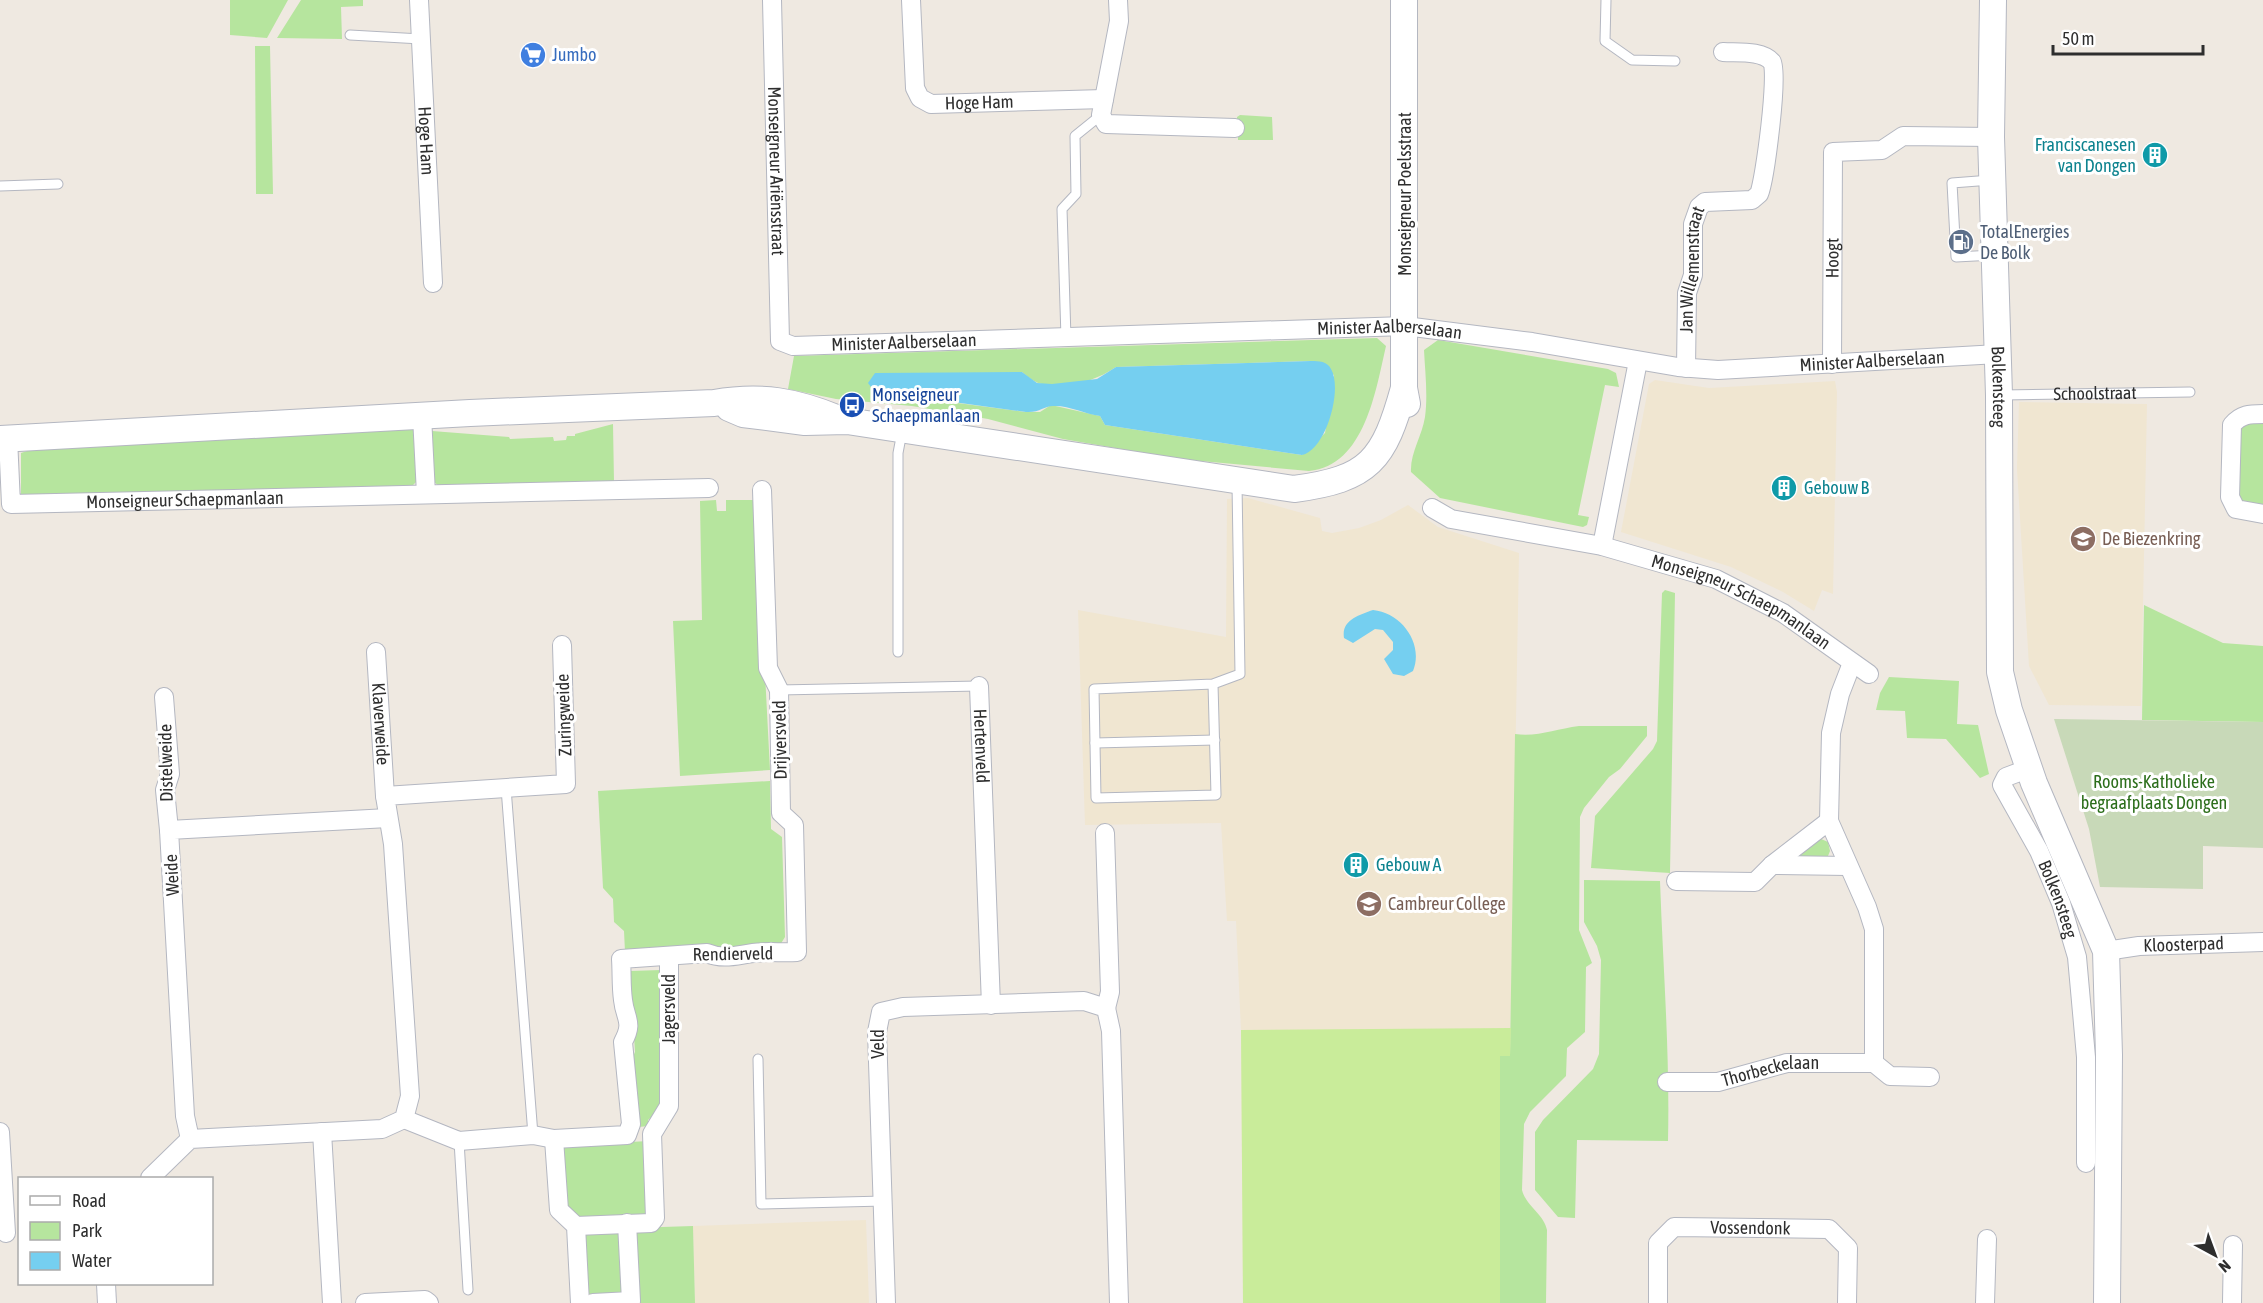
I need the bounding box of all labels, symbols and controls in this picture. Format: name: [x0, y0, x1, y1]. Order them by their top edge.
scale bar: [2053, 18, 2203, 56]
text: 50 m: [2062, 28, 2094, 49]
supermarket icon: Jumbo: [518, 40, 548, 70]
place label: Jumbo: [552, 44, 596, 65]
street label: Monseigneur Ariënsstraat: [764, 86, 789, 256]
street label: Hoge Ham: [944, 91, 1014, 114]
street label: Hoge Ham: [414, 106, 439, 176]
street label: Monseigneur Poelsstraat: [1394, 112, 1415, 276]
place label: Franciscanesen van Dongen: [2035, 134, 2136, 176]
building icon: Franciscanesen van Dongen: [2140, 140, 2170, 170]
street label: Jan Willemenstraat: [1675, 203, 1709, 333]
place label: TotalEnergies De Bolk: [1980, 221, 2069, 263]
fuel station icon: TotalEnergies De Bolk: [1946, 227, 1976, 257]
street label: Hoogt: [1821, 238, 1843, 278]
street label: Minister Aalberselaan: [1317, 315, 1463, 343]
street label: Minister Aalberselaan: [831, 329, 977, 355]
street label: Minister Aalberselaan: [1799, 346, 1945, 375]
street label: Bolkensteeg: [1987, 346, 2010, 428]
street label: Schoolstraat: [2053, 382, 2137, 404]
place label: Monseigneur Schaepmanlaan: [872, 384, 980, 426]
bus stop icon: Monseigneur Schaepmanlaan: [837, 390, 867, 420]
building icon: Gebouw B: [1769, 473, 1799, 503]
place label: Gebouw B: [1804, 477, 1870, 498]
street label: Monseigneur Schaepmanlaan: [86, 487, 284, 512]
school or university icon: De Biezenkring: [2068, 524, 2098, 554]
place label: De Biezenkring: [2102, 528, 2201, 549]
street label: Monseigneur Schaepmanlaan: [1649, 550, 1835, 653]
street label: Zuringweide: [552, 674, 575, 757]
street label: Klaverweide: [368, 682, 394, 766]
street label: Drijversveld: [768, 700, 791, 780]
street label: Hertenveld: [970, 708, 994, 783]
street label: Distelweide: [154, 724, 177, 802]
park label: Rooms-Katholieke begraafplaats Dongen: [2081, 771, 2227, 813]
building icon: Gebouw A: [1341, 850, 1371, 880]
street label: Weide: [160, 854, 183, 896]
place label: Gebouw A: [1376, 854, 1442, 875]
street label: Bolkensteeg: [2034, 857, 2082, 941]
school or university icon: Cambreur College: [1354, 889, 1384, 919]
place label: Cambreur College: [1388, 893, 1506, 914]
street label: Kloosterpad: [2143, 932, 2224, 956]
street label: Rendierveld: [693, 942, 773, 965]
street label: Jagersveld: [658, 974, 679, 1044]
street label: Veld: [867, 1029, 888, 1059]
street label: Thorbeckelaan: [1719, 1052, 1819, 1090]
legend: [18, 1177, 213, 1285]
text: Road: [72, 1190, 106, 1211]
street label: Vossendonk: [1710, 1216, 1791, 1239]
text: Park: [72, 1220, 102, 1241]
north arrow: [2185, 1225, 2245, 1285]
text: Water: [72, 1250, 112, 1271]
text: N: [2215, 1256, 2234, 1276]

